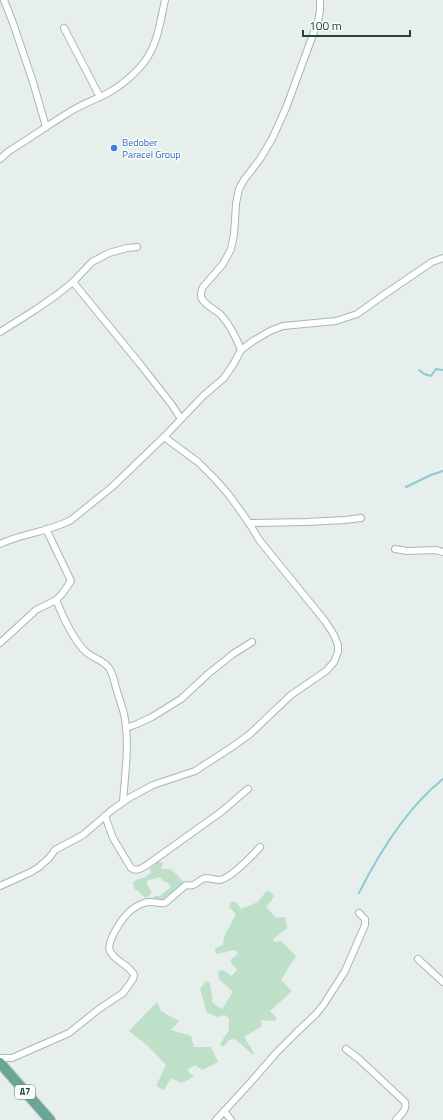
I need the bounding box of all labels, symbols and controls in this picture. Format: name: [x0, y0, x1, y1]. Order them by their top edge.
scale bar: [303, 12, 410, 38]
text: 100 m: [309, 16, 342, 35]
place label: Bedober Paracel Group: [122, 135, 181, 162]
marker: Bedober Paracel Group: [109, 143, 119, 153]
road number: A7: [15, 1085, 35, 1099]

